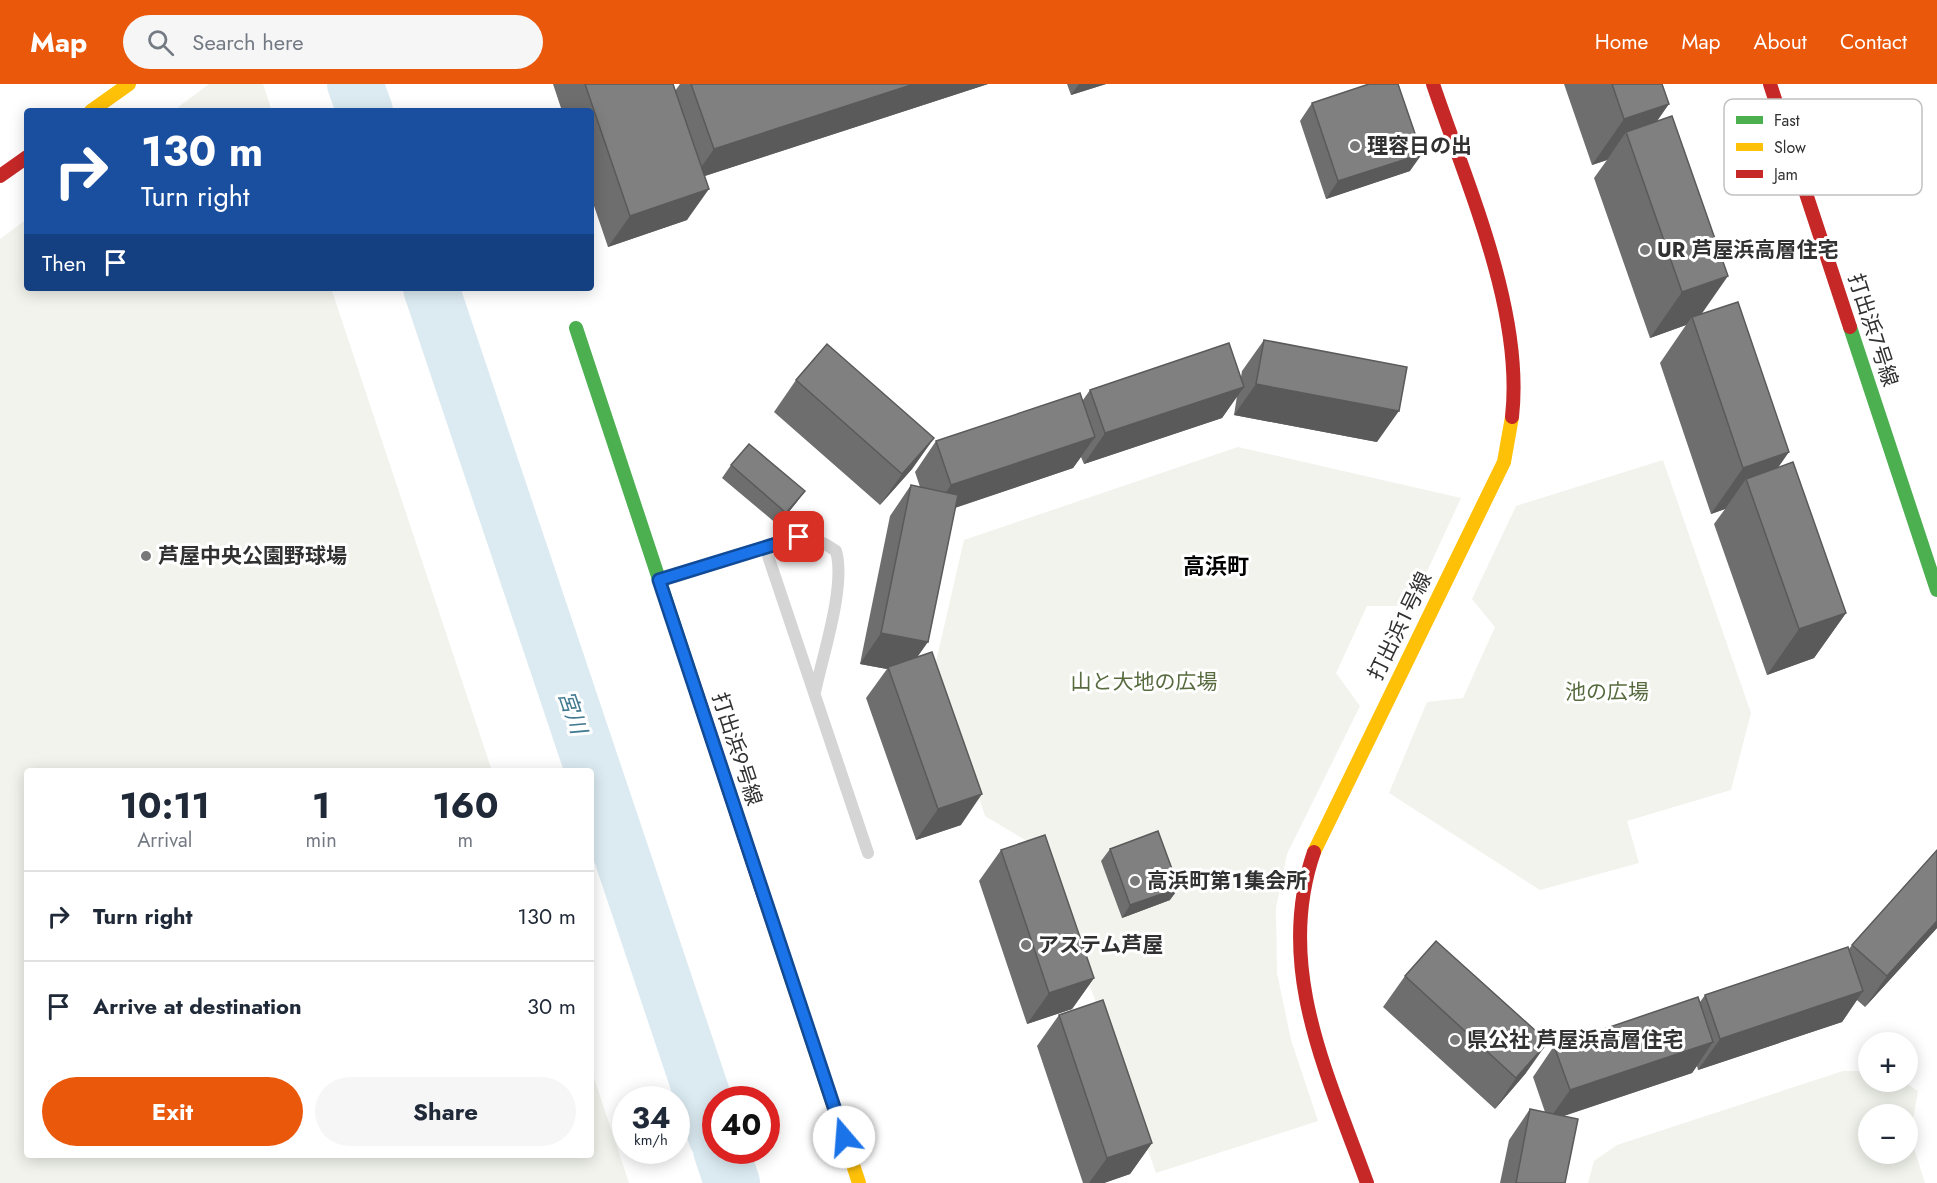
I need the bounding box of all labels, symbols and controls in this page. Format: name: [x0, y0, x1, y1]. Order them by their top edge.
search box: [123, 15, 543, 69]
text: Map: [30, 22, 87, 63]
icon: search: [144, 26, 177, 59]
text: Search here: [192, 26, 304, 58]
text: Home: [1595, 27, 1648, 57]
text: Map: [1681, 27, 1721, 57]
text: About: [1754, 27, 1807, 57]
text: Contact: [1840, 27, 1907, 57]
legend: [1724, 99, 1922, 195]
text: Fast: [1774, 109, 1800, 132]
text: 130 m: [141, 121, 263, 182]
place label: 理容日の出: [1367, 131, 1472, 161]
icon: right: [42, 132, 120, 210]
text: Slow: [1774, 136, 1806, 159]
marker: 理容日の出: [1348, 139, 1362, 153]
text: Jam: [1772, 163, 1798, 186]
text: Turn right: [141, 177, 249, 216]
place label: UR 芦屋浜高層住宅: [1657, 235, 1839, 265]
marker: UR 芦屋浜高層住宅: [1638, 243, 1652, 257]
icon: arrive: [99, 246, 132, 279]
text: Then: [42, 247, 87, 279]
street label: 打出浜７号線: [1841, 270, 1905, 390]
pin: [773, 511, 824, 562]
icon: arrive: [782, 520, 815, 553]
place label: 芦屋中央公園野球場: [158, 541, 347, 571]
marker: 芦屋中央公園野球場: [139, 549, 153, 563]
district label: 高浜町: [1183, 550, 1249, 582]
street label: 打出浜１号線: [1361, 567, 1439, 685]
park label: 山と大地の広場: [1071, 667, 1218, 697]
park label: 池の広場: [1565, 677, 1649, 707]
water label: 宮川: [551, 686, 596, 740]
street label: 打出浜９号線: [705, 689, 769, 809]
text: 10:11: [120, 779, 210, 831]
text: 1: [312, 779, 330, 831]
text: 160: [432, 779, 498, 831]
text: Arrival: [137, 826, 192, 855]
text: min: [305, 826, 337, 855]
text: m: [458, 826, 473, 855]
place label: 高浜町第１集会所: [1147, 866, 1307, 896]
marker: 高浜町第１集会所: [1128, 874, 1142, 888]
icon: right: [42, 900, 75, 933]
text: Turn right: [93, 900, 193, 932]
text: 130 m: [517, 900, 576, 932]
place label: アステム芦屋: [1038, 930, 1163, 960]
marker: アステム芦屋: [1019, 938, 1033, 952]
icon: arrive: [42, 990, 75, 1023]
text: Arrive at destination: [93, 990, 302, 1022]
text: 30 m: [527, 990, 576, 1022]
place label: 県公社 芦屋浜高層住宅: [1467, 1025, 1683, 1055]
map controls: [1858, 1032, 1918, 1164]
button: +: [1858, 1032, 1918, 1092]
marker: 県公社 芦屋浜高層住宅: [1448, 1033, 1462, 1047]
button: Exit: [42, 1077, 303, 1146]
button: Share: [315, 1077, 576, 1146]
speed limit sign: 40: [702, 1086, 780, 1164]
text: 34: [631, 1096, 671, 1139]
button: −: [1858, 1104, 1918, 1164]
position arrow: [812, 1105, 876, 1169]
text: km/h: [634, 1129, 668, 1151]

